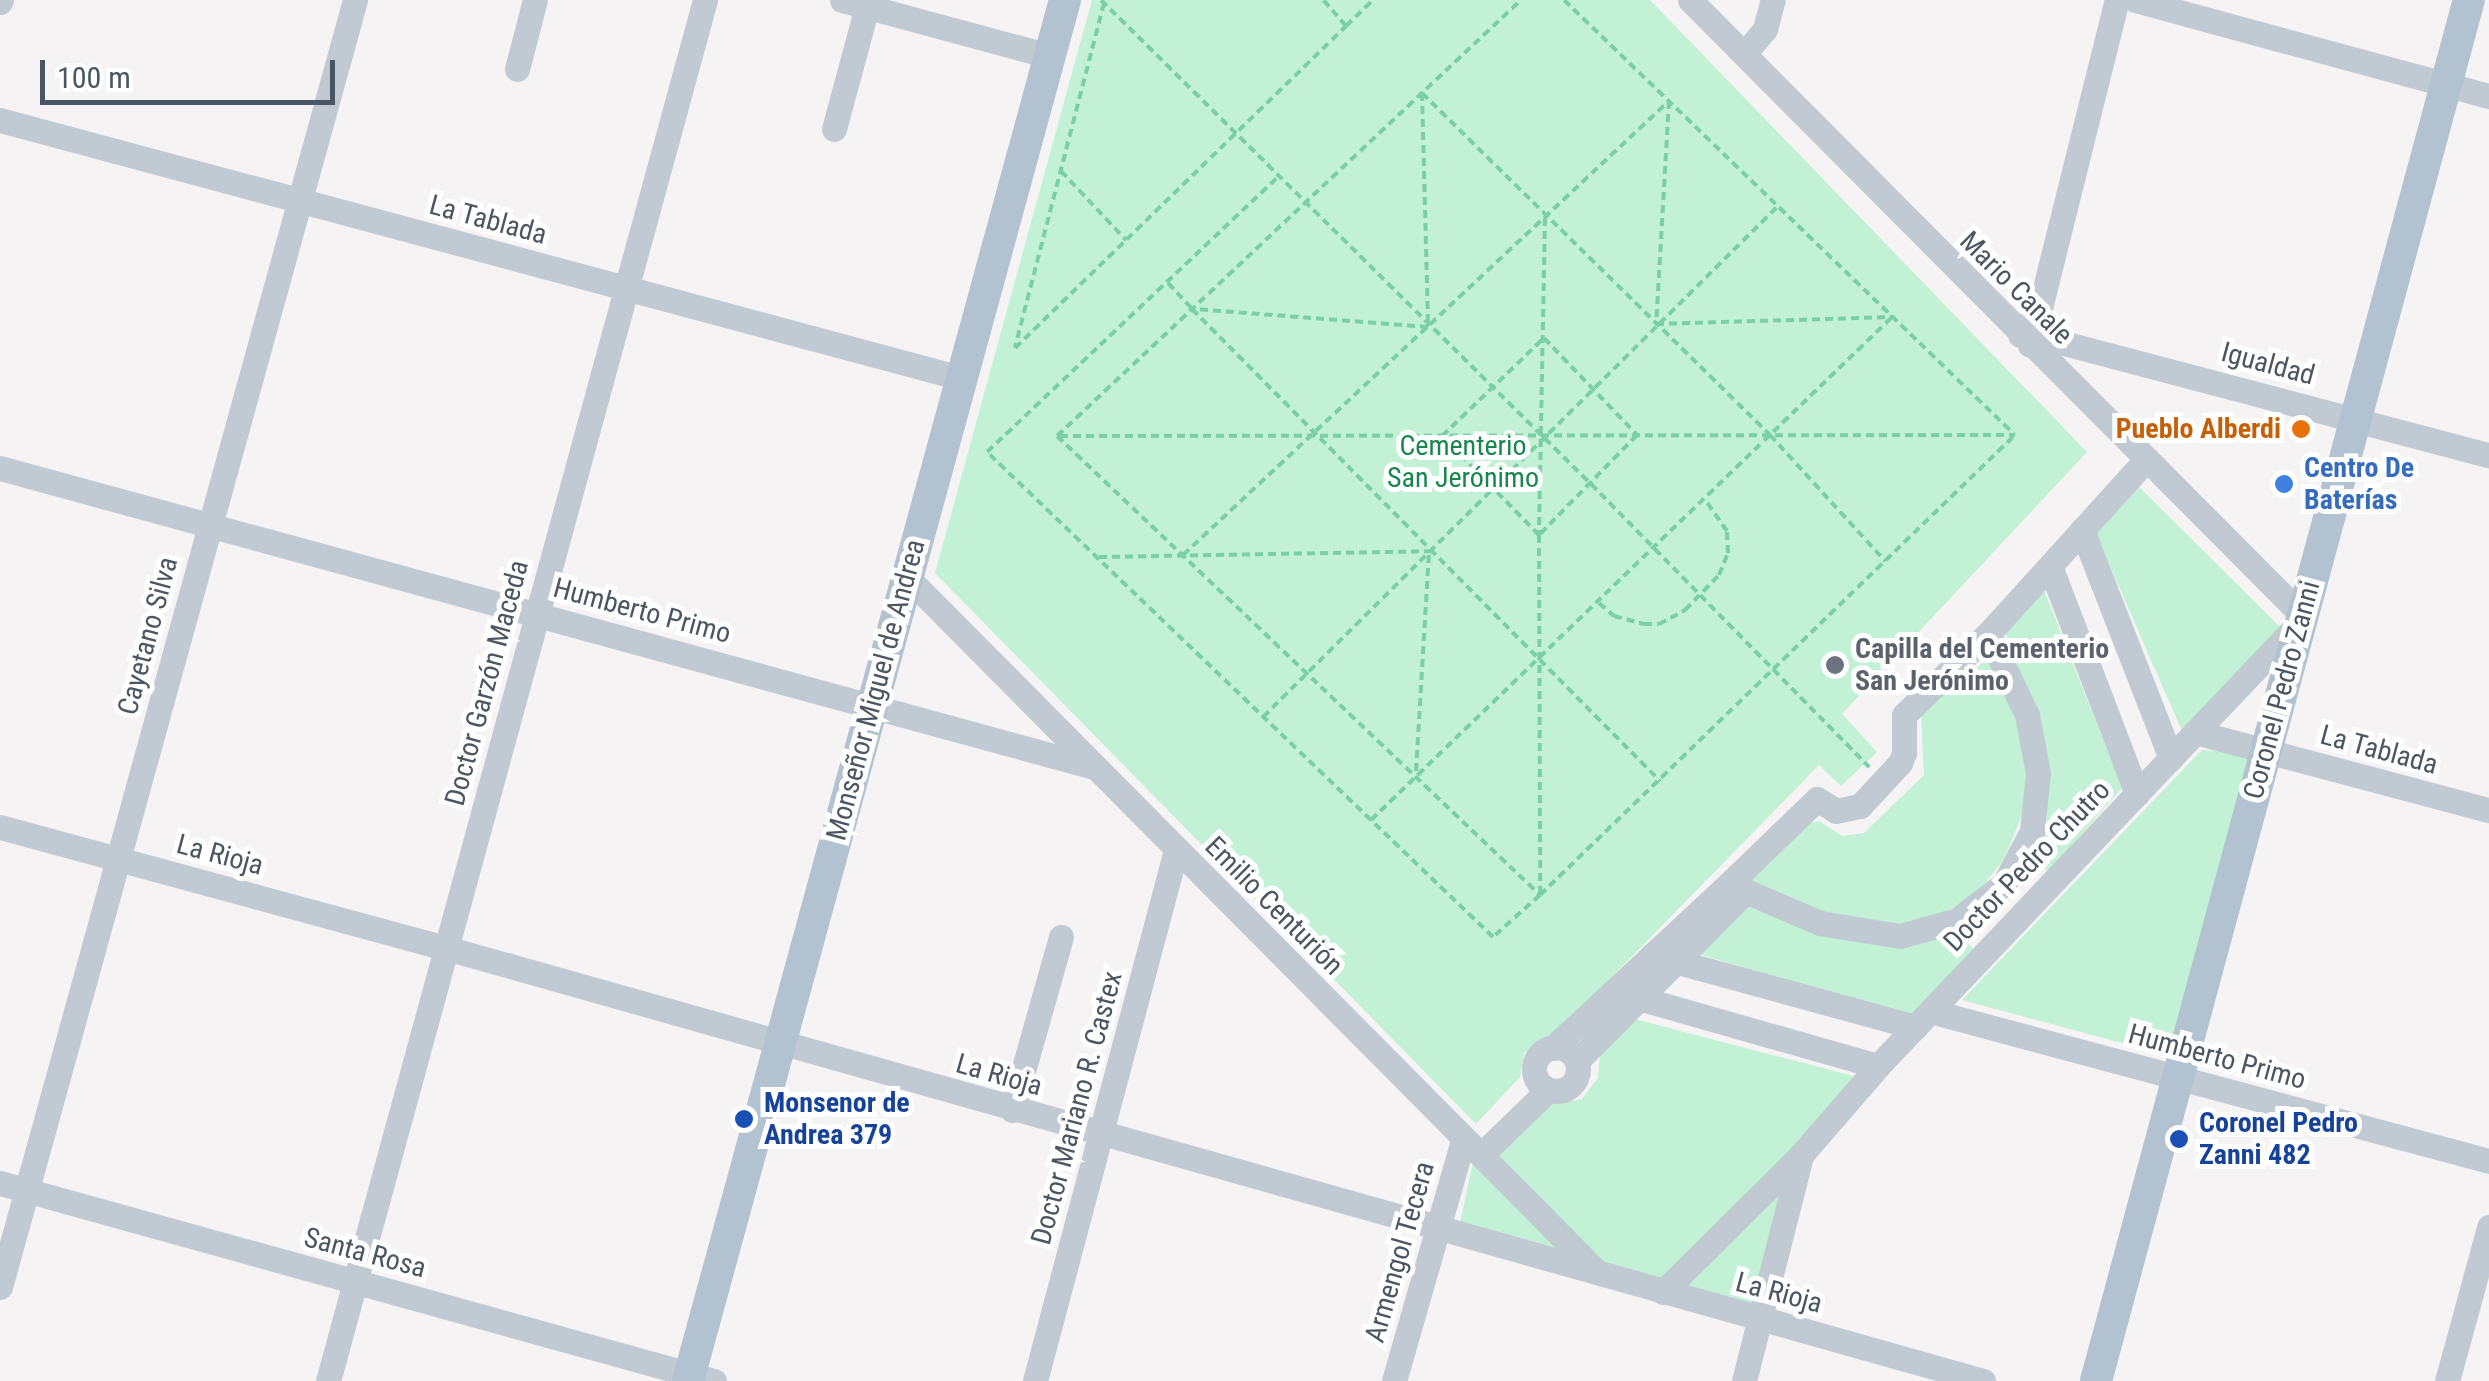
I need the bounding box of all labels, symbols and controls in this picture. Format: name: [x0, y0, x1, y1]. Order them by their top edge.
scale bar: [45, 40, 340, 102]
text: 100 m: [57, 60, 131, 95]
street label: La Tablada: [425, 188, 551, 252]
street label: Mario Canale: [1953, 225, 2079, 351]
street label: Igualdad: [2218, 335, 2318, 393]
place label: Pueblo Alberdi: [2116, 412, 2281, 446]
marker: Pueblo Alberdi: [2290, 418, 2312, 440]
park label: Cementerio San Jerónimo: [1387, 429, 1539, 495]
place label: Centro De Baterías: [2304, 451, 2414, 517]
marker: Centro De Baterías: [2273, 473, 2295, 495]
street label: Monseñor Miguel de Andrea: [820, 536, 932, 844]
street label: Cayetano Silva: [111, 553, 185, 719]
street label: Doctor Garzón Maceda: [438, 557, 536, 809]
street label: Humberto Primo: [550, 571, 734, 651]
street label: Coronel Pedro Zanni: [2237, 577, 2327, 803]
place label: Capilla del Cementerio San Jerónimo: [1855, 632, 2109, 698]
marker: Capilla del Cementerio San Jerónimo: [1824, 654, 1846, 676]
street label: La Tablada: [2316, 718, 2442, 782]
street label: Doctor Pedro Chutro: [1937, 774, 2117, 958]
street label: La Rioja: [173, 827, 267, 883]
street label: Emilio Centurión: [1198, 830, 1350, 982]
street label: Doctor Mariano R. Castex: [1024, 968, 1130, 1248]
street label: Humberto Primo: [2125, 1017, 2309, 1097]
street label: La Rioja: [952, 1047, 1046, 1103]
place label: Monsenor de Andrea 379: [764, 1086, 910, 1152]
place label: Coronel Pedro Zanni 482: [2199, 1106, 2358, 1172]
marker: Monsenor de Andrea 379: [733, 1108, 755, 1130]
marker: Coronel Pedro Zanni 482: [2168, 1128, 2190, 1150]
street label: Armengol Tecera: [1358, 1158, 1442, 1346]
street label: Santa Rosa: [300, 1221, 430, 1285]
street label: La Rioja: [1732, 1265, 1826, 1321]

